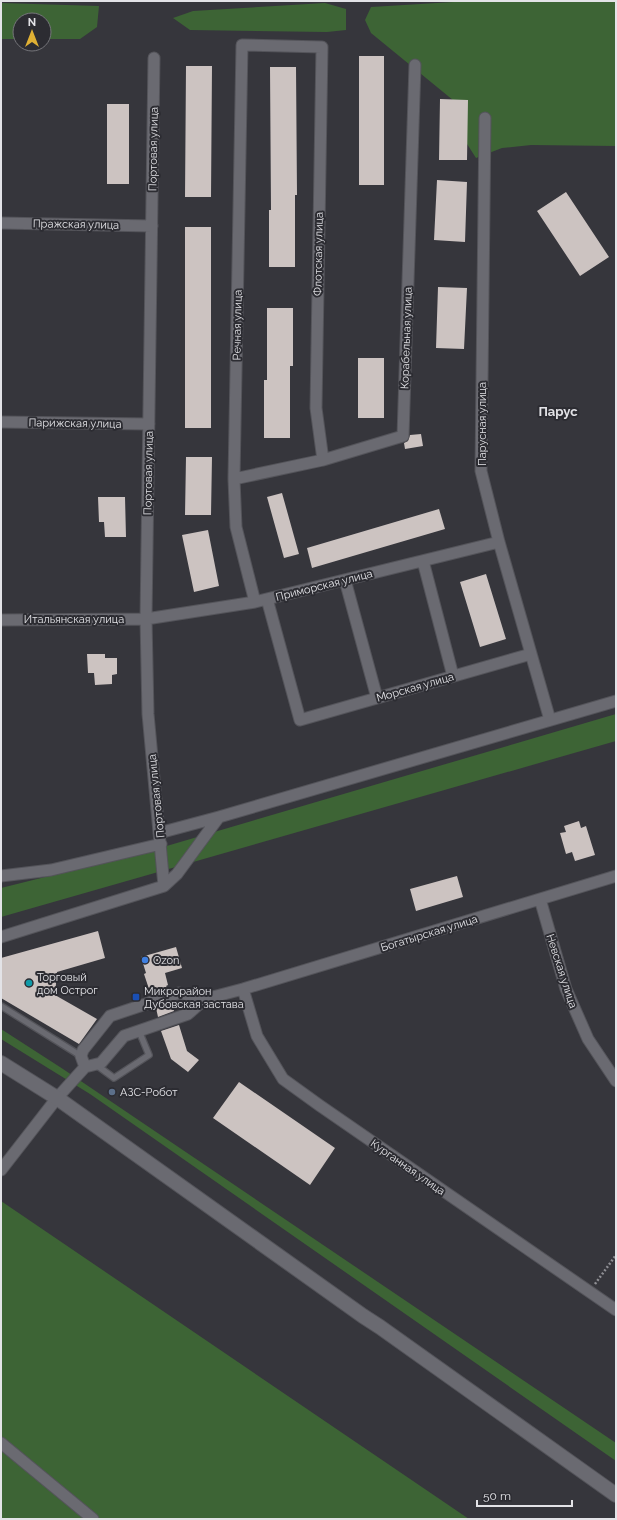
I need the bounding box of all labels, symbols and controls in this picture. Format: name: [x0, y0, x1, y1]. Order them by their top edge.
north arrow: [12, 12, 52, 52]
text: N: [28, 16, 36, 29]
street label: Портовая улица: [146, 107, 161, 191]
street label: Флотская улица: [311, 212, 326, 296]
street label: Пражская улица: [33, 217, 119, 232]
street label: Корабельная улица: [398, 287, 415, 389]
street label: Речная улица: [230, 290, 245, 360]
street label: Парусная улица: [476, 382, 489, 466]
district label: Парус: [538, 404, 578, 419]
street label: Парижская улица: [28, 416, 122, 431]
street label: Портовая улица: [141, 431, 156, 515]
street label: Приморская улица: [274, 567, 374, 604]
street label: Итальянская улица: [24, 613, 124, 626]
street label: Морская улица: [375, 670, 455, 705]
street label: Портовая улица: [146, 753, 167, 838]
street label: Богатырская улица: [379, 913, 479, 954]
street label: Невская улица: [543, 932, 580, 1010]
place label: Ozon: [153, 954, 180, 967]
marker: Ozon: [140, 955, 150, 965]
place label: Торговый дом Острог: [37, 971, 98, 997]
marker: Торговый дом Острог: [24, 978, 34, 988]
place label: Микрорайон Дубовская застава: [144, 985, 244, 1011]
marker: Микрорайон Дубовская застава: [131, 992, 141, 1002]
place label: АЗС-Робот: [120, 1086, 178, 1099]
marker: АЗС-Робот: [107, 1087, 117, 1097]
street label: Курганная улица: [368, 1137, 447, 1198]
scale bar: [477, 1482, 572, 1508]
text: 50 m: [483, 1489, 511, 1503]

